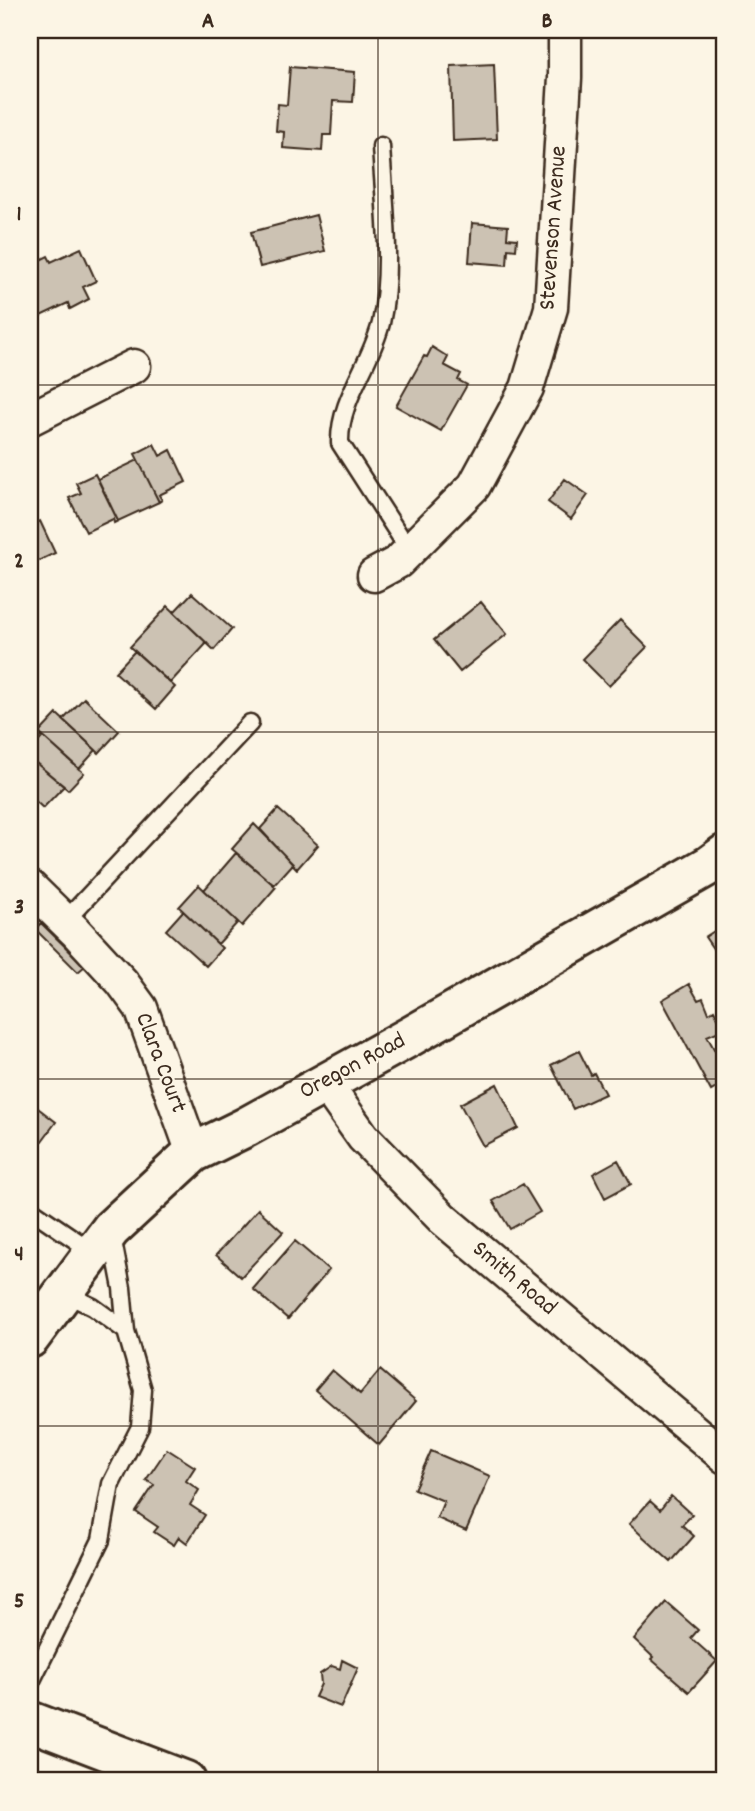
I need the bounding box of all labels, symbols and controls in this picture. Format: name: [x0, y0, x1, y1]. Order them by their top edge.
text: A: [202, 6, 214, 39]
text: B: [542, 6, 553, 39]
street label: Stevenson Avenue: [531, 145, 577, 311]
text: 1: [16, 199, 22, 232]
text: 2: [14, 546, 24, 579]
text: 3: [14, 892, 24, 925]
street label: Clara Court: [125, 1008, 195, 1118]
street label: Oregon Road: [294, 1025, 412, 1109]
street label: Smith Road: [464, 1233, 564, 1325]
text: 4: [14, 1239, 24, 1272]
text: 5: [14, 1586, 24, 1619]

